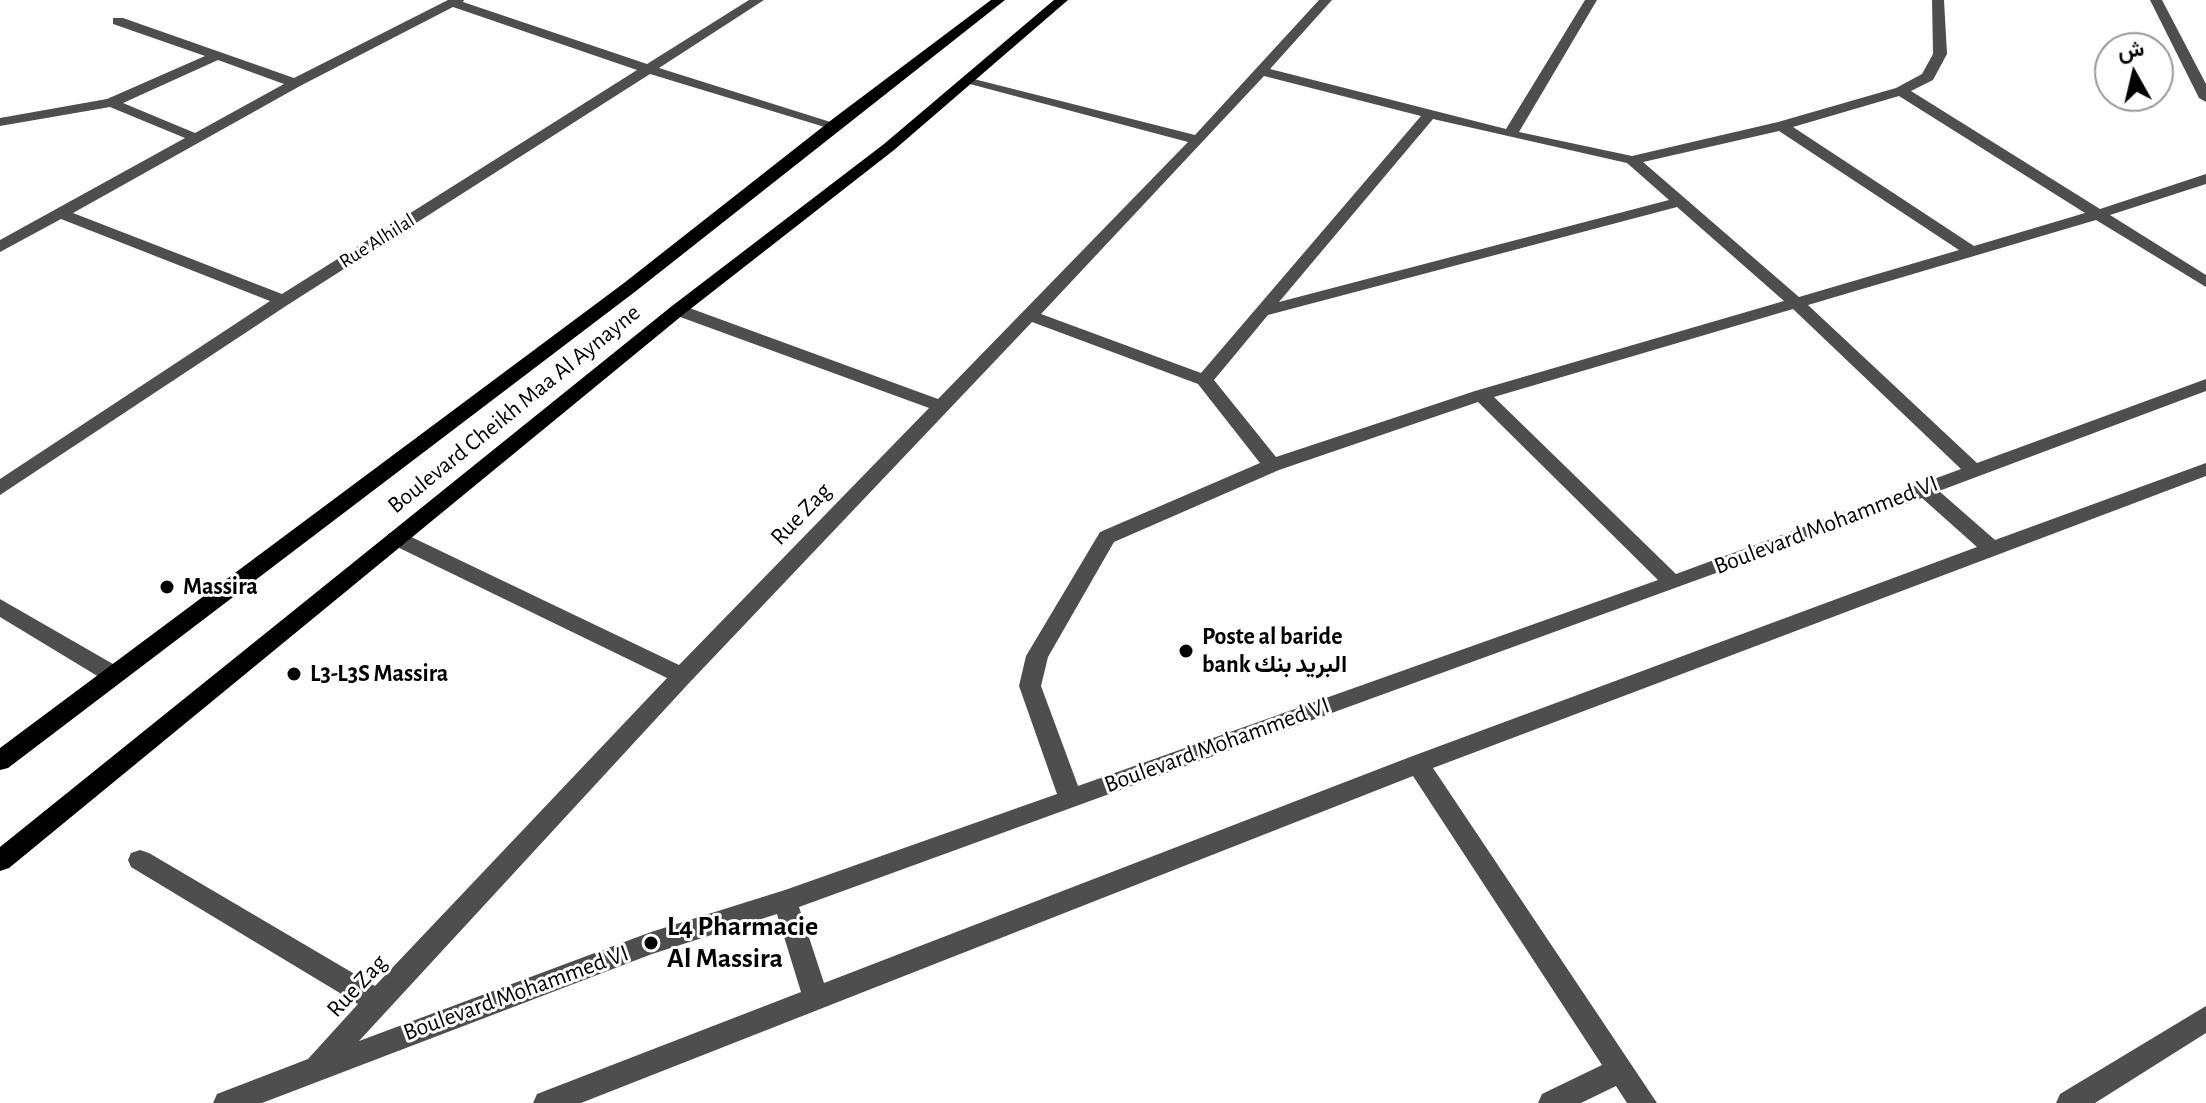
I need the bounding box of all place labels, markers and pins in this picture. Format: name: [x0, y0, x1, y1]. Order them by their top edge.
place label: Massira: [183, 573, 258, 601]
marker: Massira: [158, 578, 176, 596]
place label: Poste al baride bank البريد بنك: [1202, 623, 1347, 679]
marker: Poste al baride bank البريد بنك: [1177, 642, 1195, 660]
place label: L3-L3S Massira: [310, 660, 448, 688]
marker: L3-L3S Massira: [285, 665, 303, 683]
place label: L4 Pharmacie Al Massira: [667, 910, 818, 976]
marker: L4 Pharmacie Al Massira: [642, 934, 660, 952]

